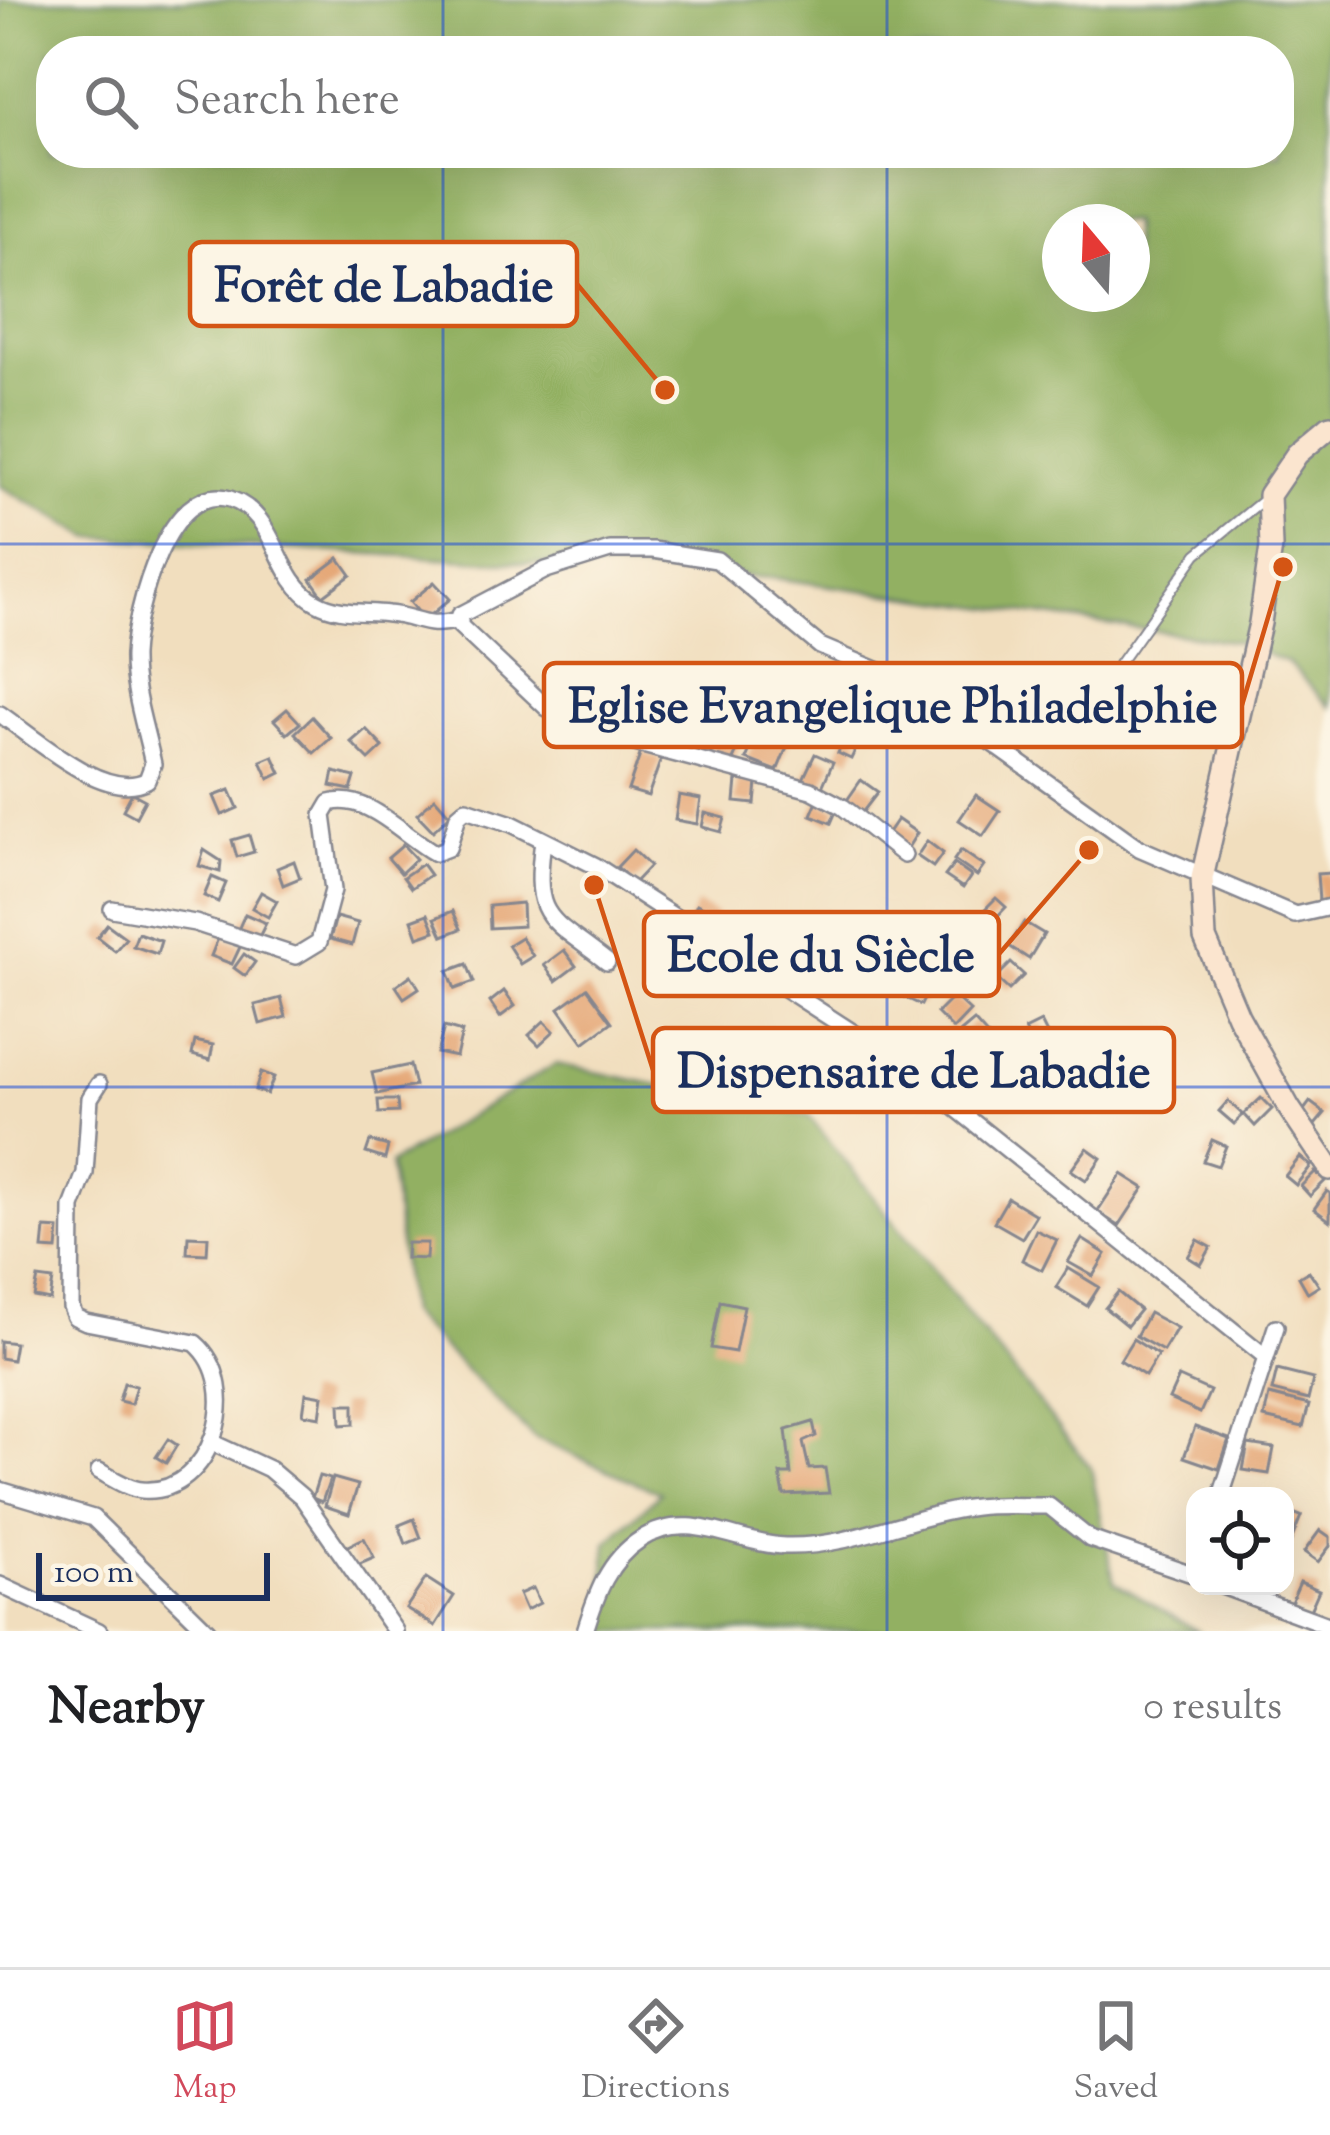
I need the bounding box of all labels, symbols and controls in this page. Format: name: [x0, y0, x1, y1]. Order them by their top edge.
search box: [36, 36, 1294, 168]
icon: search: [78, 69, 144, 135]
text: Search here: [174, 70, 400, 135]
north arrow: [1042, 204, 1150, 312]
callout: Forêt de Labadie: [190, 242, 577, 326]
text: Forêt de Labadie: [214, 255, 554, 324]
callout: Eglise Evangelique Philadelphie: [544, 663, 1242, 747]
text: Eglise Evangelique Philadelphie: [568, 676, 1218, 745]
callout: Ecole du Siècle: [644, 912, 999, 996]
text: Ecole du Siècle: [667, 925, 975, 994]
callout: Dispensaire de Labadie: [653, 1028, 1174, 1112]
text: Dispensaire de Labadie: [677, 1041, 1151, 1110]
map controls: [1186, 1487, 1294, 1595]
button: locate: [1186, 1487, 1294, 1595]
scale bar: [36, 1547, 270, 1600]
text: 100 m: [54, 1550, 134, 1598]
text: Nearby: [48, 1673, 205, 1746]
text: 0 results: [1143, 1681, 1282, 1737]
tab: Map: [172, 1993, 238, 2113]
tab: Directions: [581, 1993, 730, 2113]
tab: Saved: [1074, 1993, 1158, 2113]

